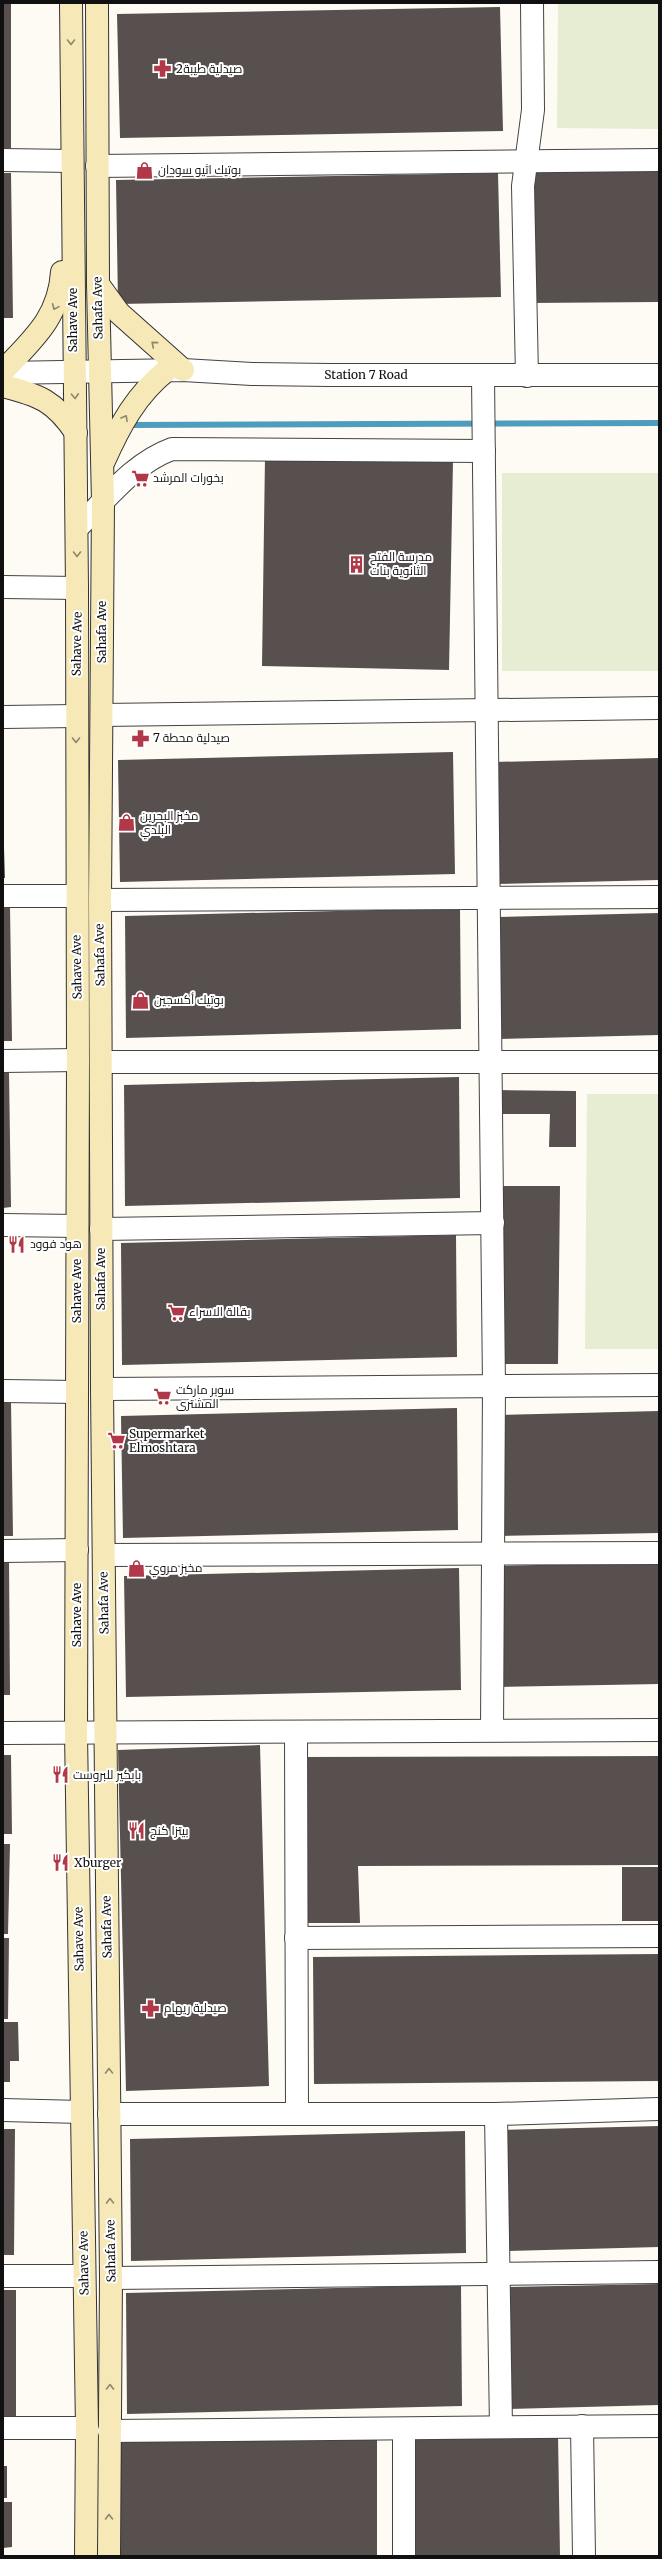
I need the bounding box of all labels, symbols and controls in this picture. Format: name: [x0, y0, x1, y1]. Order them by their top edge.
one-way arrow: [67, 39, 75, 45]
pharmacy icon: صيدلية طيبة2: [153, 59, 173, 79]
place label: صيدلية طيبة2: [176, 61, 242, 76]
shop icon: بوتيك اثيو سودان: [135, 160, 155, 180]
place label: بوتيك اثيو سودان: [158, 162, 241, 177]
street label: Sahafa Ave: [89, 277, 106, 339]
street label: Sahave Ave: [65, 288, 80, 352]
one-way arrow: [52, 303, 60, 310]
one-way arrow: [151, 342, 158, 349]
street label: Station 7 Road: [324, 367, 408, 382]
one-way arrow: [70, 393, 79, 399]
one-way arrow: [120, 415, 127, 422]
supermarket icon: بخورات المرشد: [130, 468, 150, 488]
place label: بخورات المرشد: [153, 470, 224, 485]
place label: مدرسة الفتح الثانوية بنات: [370, 549, 432, 578]
one-way arrow: [73, 551, 81, 557]
building icon: مدرسة الفتح الثانوية بنات: [347, 554, 367, 574]
street label: Sahafa Ave: [94, 601, 109, 663]
street label: Sahave Ave: [68, 612, 85, 676]
pharmacy icon: صيدلية محطة 7: [130, 728, 150, 748]
place label: صيدلية محطة 7: [153, 730, 230, 745]
one-way arrow: [72, 737, 80, 743]
place label: مخبز البحرين البلدي: [140, 808, 198, 840]
shop icon: مخبز البحرين البلدي: [117, 813, 137, 833]
street label: Sahafa Ave: [91, 924, 108, 986]
street label: Sahave Ave: [68, 935, 85, 999]
shop icon: بوتيك أكسجين: [131, 990, 151, 1010]
place label: بوتيك أكسجين: [154, 992, 224, 1007]
restaurant icon: هود فوود: [7, 1234, 27, 1254]
place label: هود فوود: [30, 1236, 82, 1251]
street label: Sahafa Ave: [93, 1248, 108, 1310]
street label: Sahave Ave: [69, 1259, 84, 1323]
supermarket icon: بقالة الاسراء: [166, 1302, 186, 1322]
place label: بقالة الاسراء: [189, 1304, 251, 1319]
place label: سوبر ماركت المشترى: [176, 1382, 234, 1411]
supermarket icon: سوبر ماركت المشترى: [153, 1387, 173, 1407]
place label: Supermarket Elmoshtara: [129, 1426, 205, 1455]
supermarket icon: Supermarket Elmoshtara: [106, 1431, 126, 1451]
shop icon: مخبز مروي: [126, 1558, 146, 1578]
place label: مخبز مروي: [149, 1560, 203, 1578]
street label: Sahafa Ave: [95, 1572, 112, 1634]
street label: Sahave Ave: [69, 1583, 84, 1647]
restaurant icon: بابكير للبروست: [50, 1765, 70, 1785]
place label: بابكير للبروست: [73, 1767, 141, 1782]
restaurant icon: بيتزا كنج: [127, 1821, 147, 1841]
place label: بيتزا كنج: [150, 1823, 189, 1839]
restaurant icon: Xburger: [51, 1853, 71, 1873]
place label: Xburger: [74, 1855, 122, 1870]
street label: Sahafa Ave: [98, 1896, 115, 1958]
street label: Sahave Ave: [70, 1907, 87, 1971]
pharmacy icon: صيدلية ريهام: [141, 1998, 161, 2018]
place label: صيدلية ريهام: [164, 2000, 227, 2016]
one-way arrow: [104, 2068, 113, 2074]
one-way arrow: [106, 2198, 114, 2204]
street label: Sahafa Ave: [102, 2220, 119, 2282]
street label: Sahave Ave: [75, 2231, 92, 2295]
one-way arrow: [105, 2384, 114, 2390]
one-way arrow: [105, 2514, 113, 2520]

